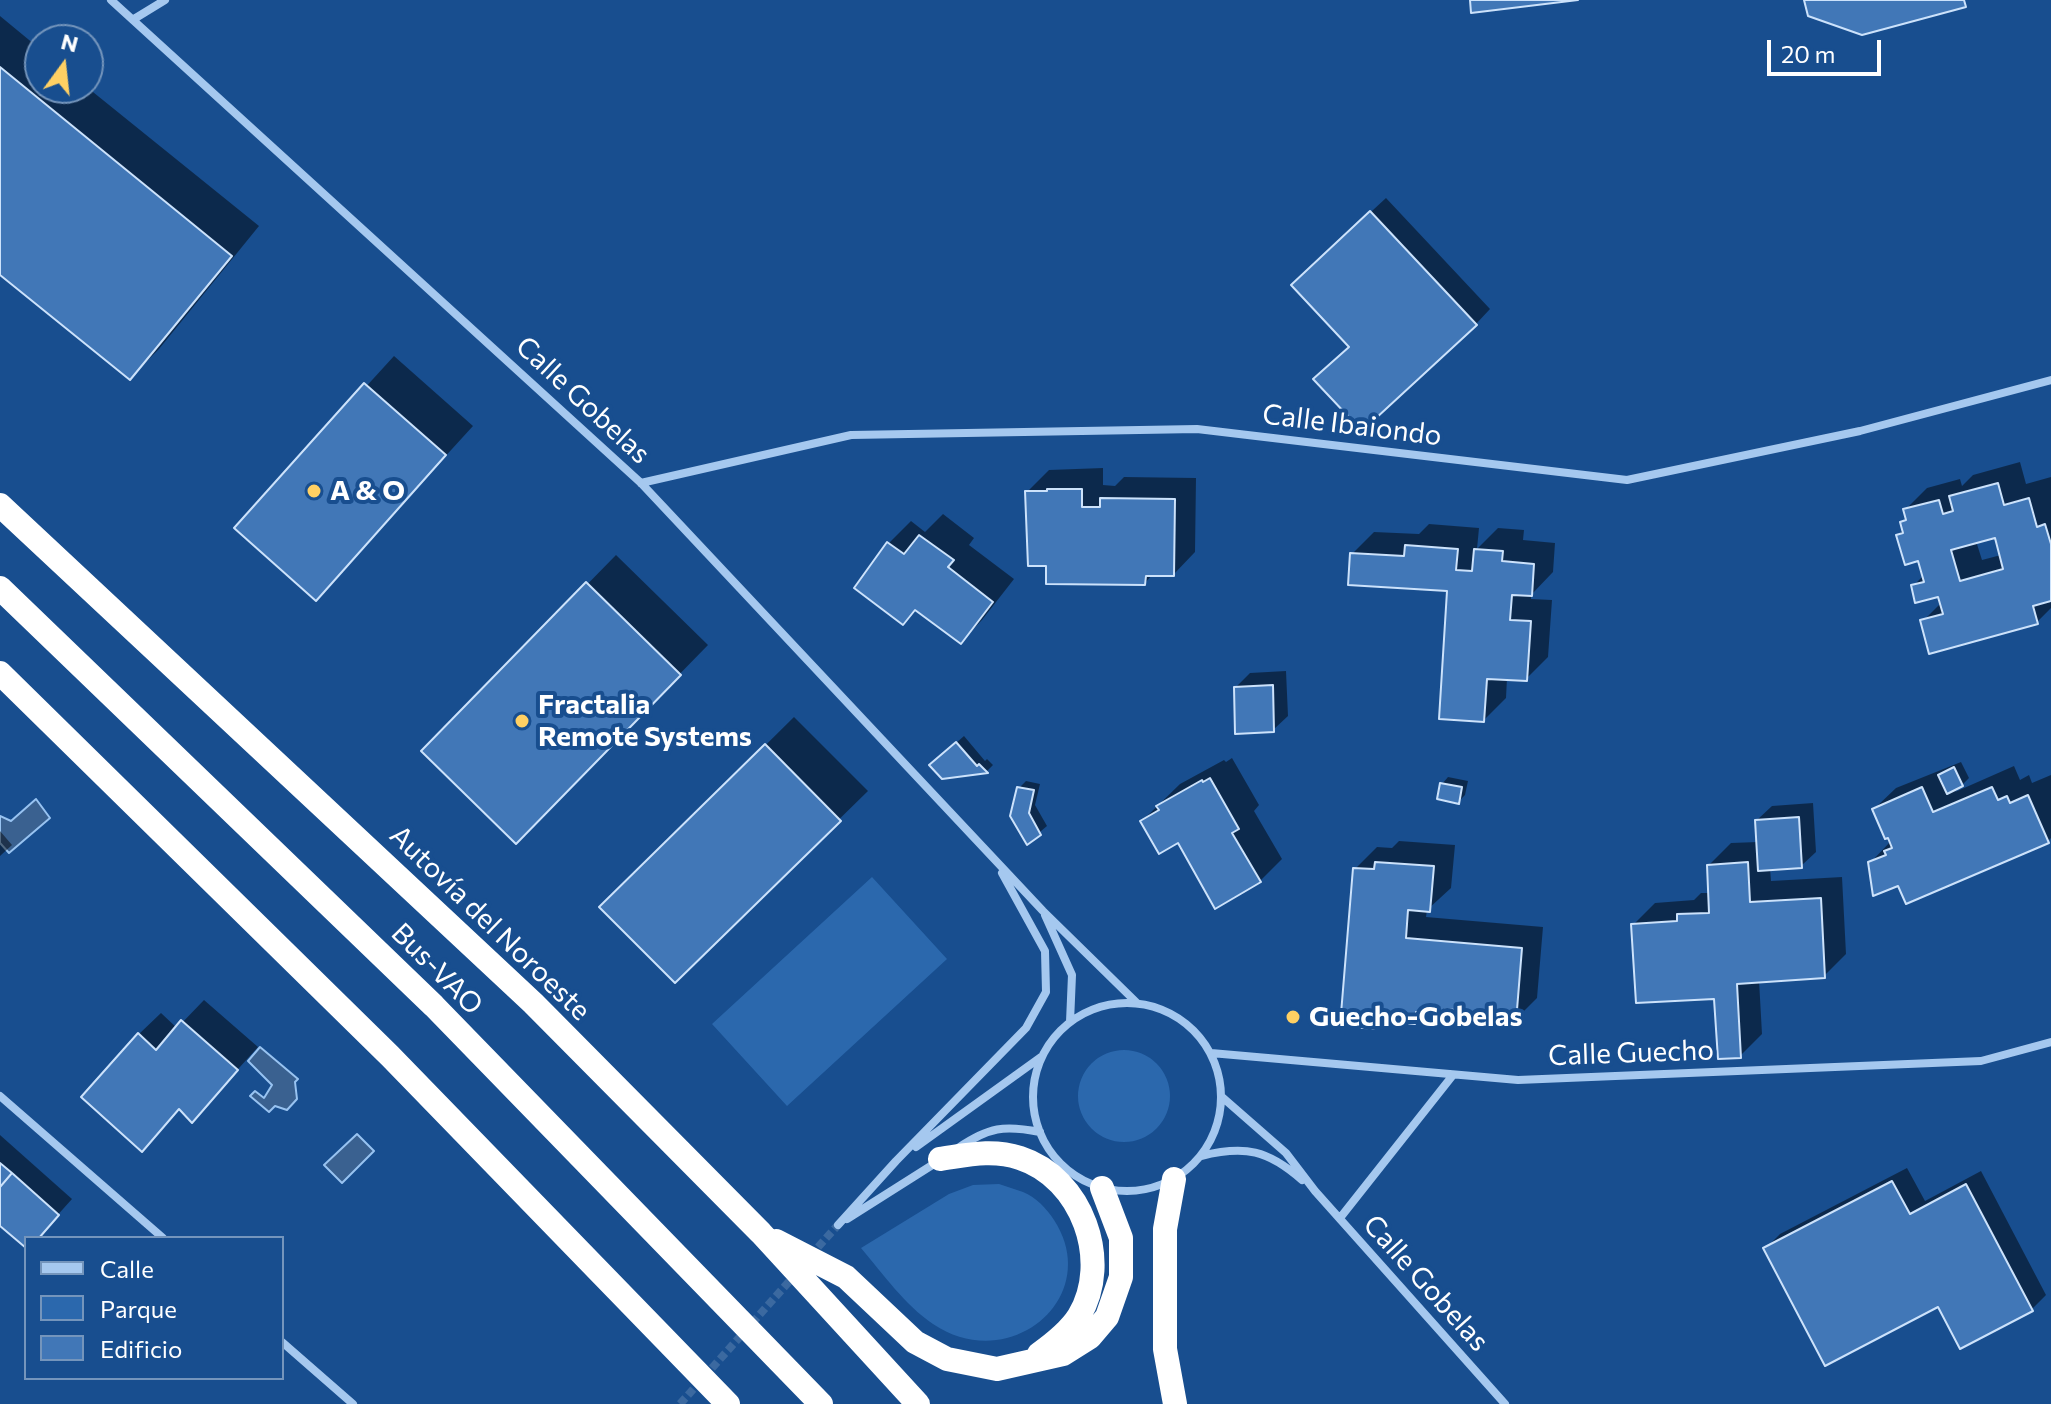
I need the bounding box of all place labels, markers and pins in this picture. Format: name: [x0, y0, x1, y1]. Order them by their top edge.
place label: A & O: [330, 474, 405, 508]
marker: A & O: [305, 482, 323, 500]
place label: Fractalia Remote Systems: [538, 688, 752, 754]
marker: Fractalia Remote Systems: [513, 712, 531, 730]
place label: Guecho-Gobelas: [1309, 1000, 1522, 1034]
marker: Guecho-Gobelas: [1284, 1008, 1302, 1026]

